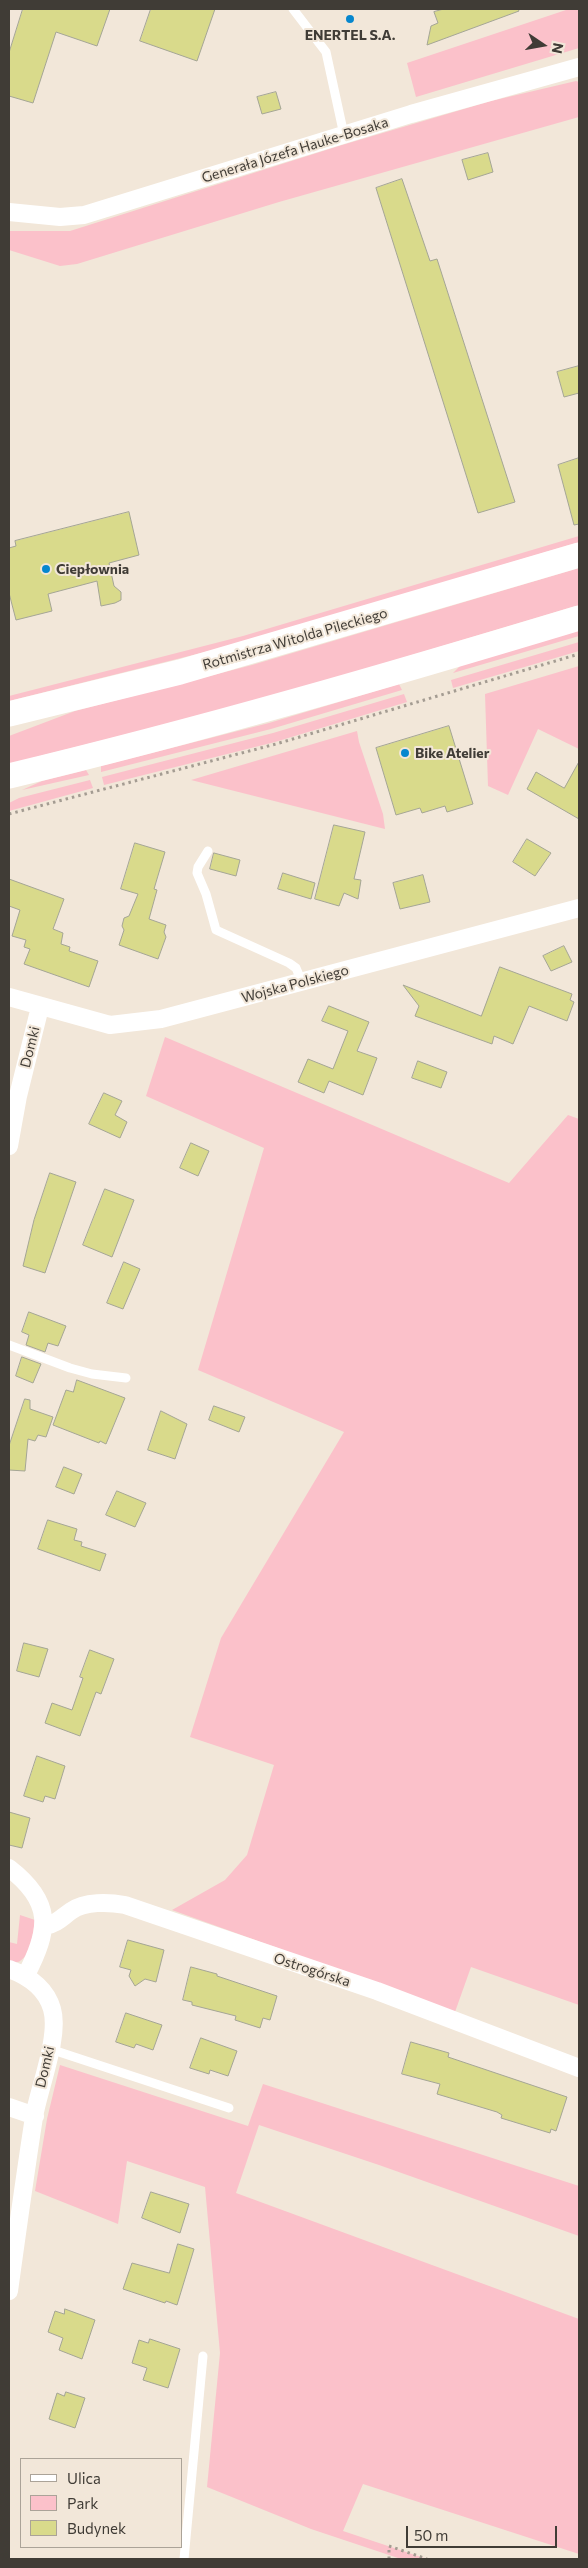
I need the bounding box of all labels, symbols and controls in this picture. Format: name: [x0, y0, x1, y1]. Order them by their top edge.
marker: ENERTEL S.A.: [344, 13, 356, 25]
north arrow: [518, 20, 568, 70]
place label: ENERTEL S.A.: [305, 27, 395, 43]
text: N: [549, 41, 568, 55]
street label: Generała Józefa Hauke-Bosaka: [200, 114, 390, 186]
place label: Ciepłownia: [56, 561, 129, 577]
marker: Ciepłownia: [40, 563, 52, 575]
street label: Rotmistrza Witolda Pileckiego: [201, 605, 389, 673]
place label: Bike Atelier: [415, 745, 489, 761]
marker: Bike Atelier: [399, 747, 411, 759]
street label: Wojska Polskiego: [239, 962, 351, 1006]
street label: Domki: [17, 1025, 43, 1069]
street label: Ostrogórska: [272, 1950, 352, 1990]
street label: Domki: [32, 2045, 58, 2089]
legend: [20, 2458, 182, 2548]
text: Ulica: [67, 2469, 101, 2487]
text: Park: [67, 2494, 98, 2512]
scale bar: [408, 2516, 559, 2548]
text: Budynek: [67, 2519, 126, 2537]
text: 50 m: [414, 2526, 448, 2544]

